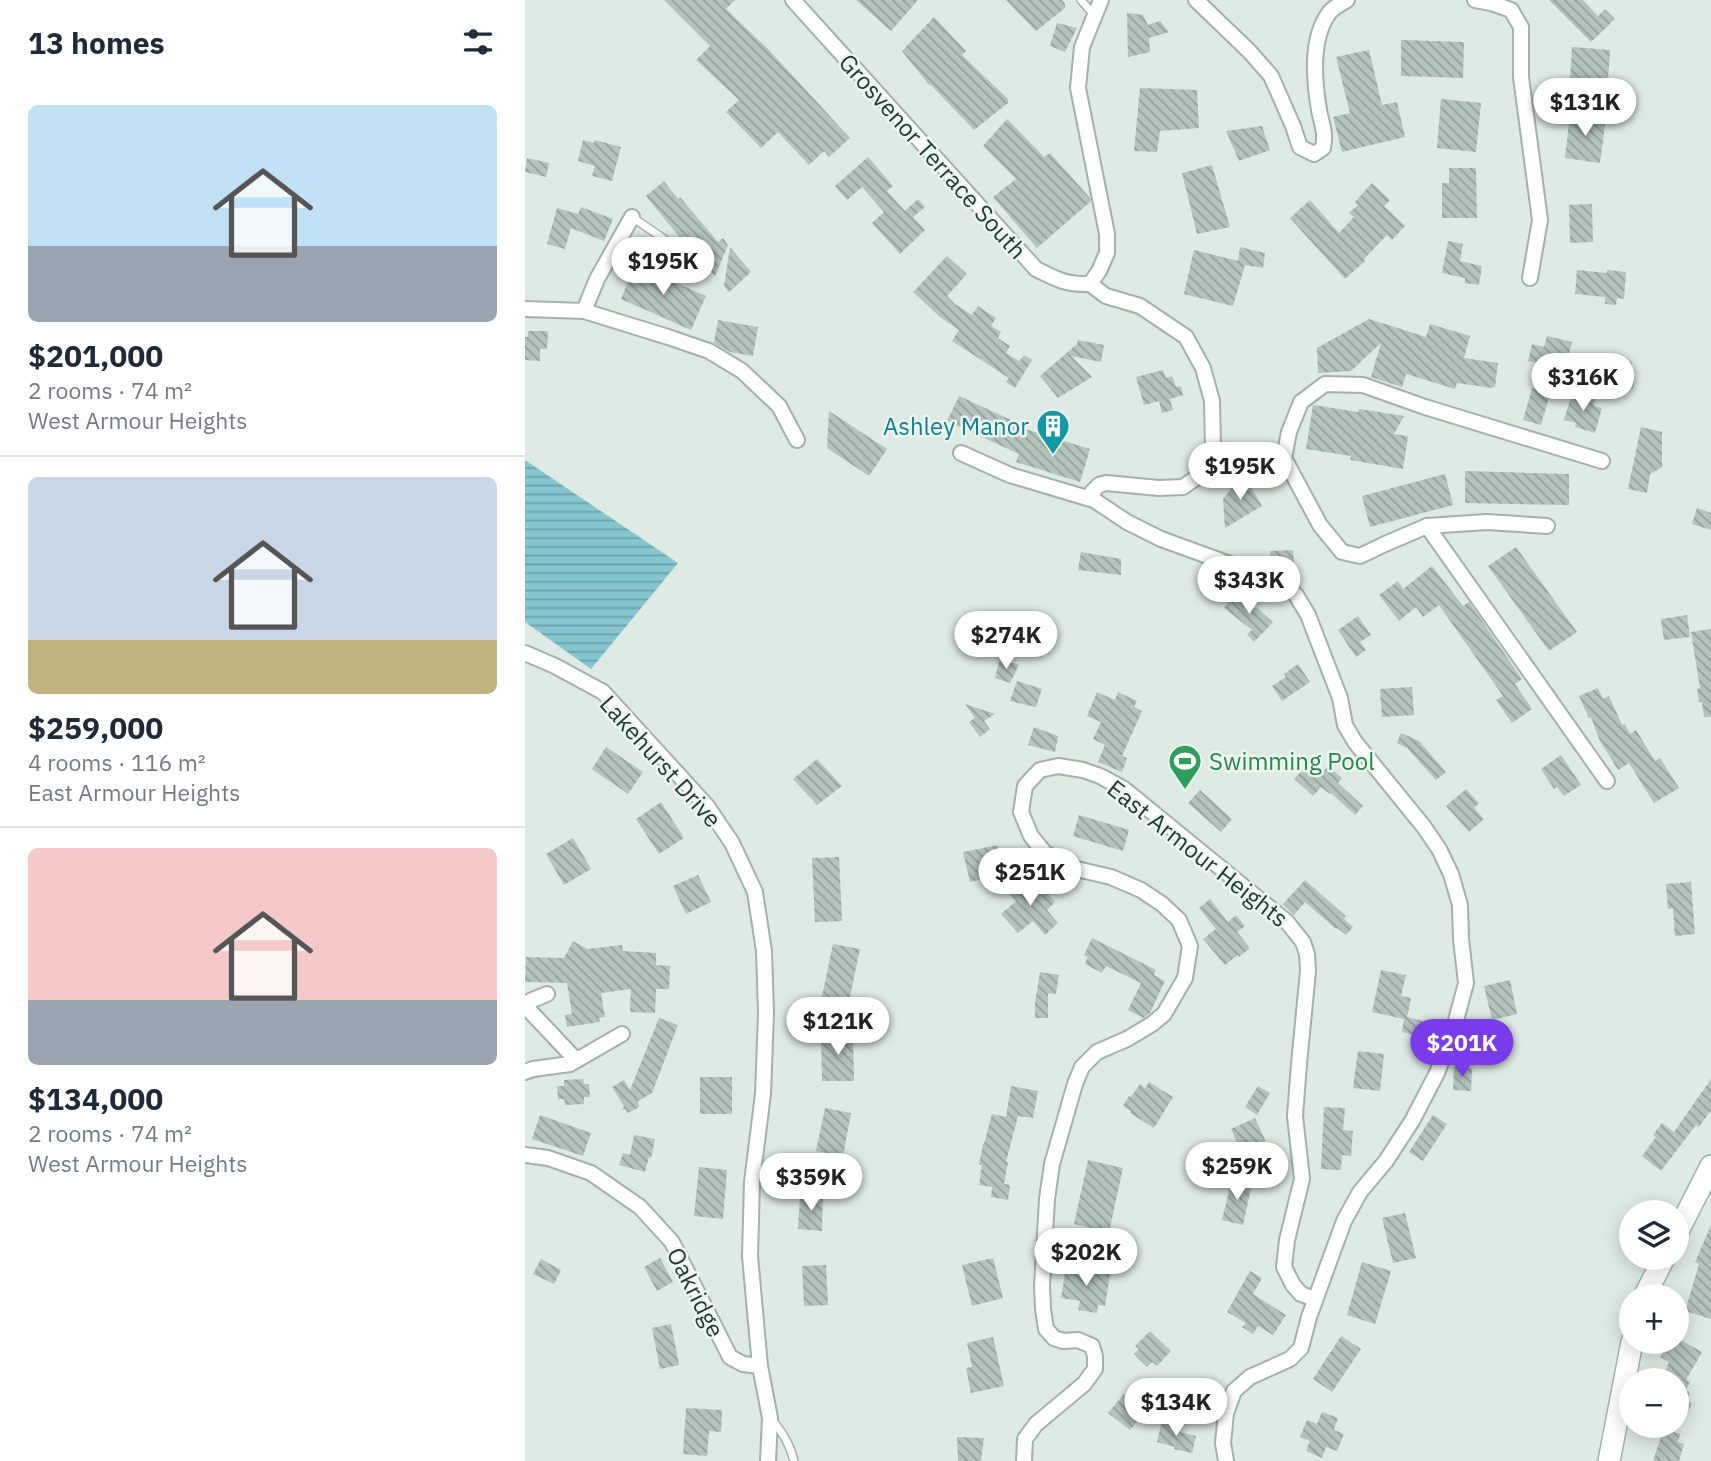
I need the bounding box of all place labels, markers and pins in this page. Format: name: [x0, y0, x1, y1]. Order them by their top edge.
pin: $131K: [1536, 78, 1634, 138]
pin: $195K: [614, 238, 712, 297]
pin: $316K: [1534, 354, 1632, 413]
building icon: Ashley Manor: [1034, 407, 1072, 456]
place label: Ashley Manor: [883, 410, 1029, 442]
pin: $195K: [1191, 442, 1289, 502]
pin: $343K: [1200, 556, 1298, 616]
pin: $274K: [957, 612, 1055, 671]
sports icon: Swimming Pool: [1166, 742, 1204, 791]
place label: Swimming Pool: [1209, 745, 1375, 777]
pin: $251K: [981, 848, 1079, 908]
pin: $121K: [789, 998, 887, 1057]
pin: $201K: [1413, 1020, 1511, 1079]
pin: $259K: [1188, 1142, 1286, 1202]
pin: $359K: [762, 1154, 860, 1213]
pin: $202K: [1037, 1228, 1135, 1288]
pin: $134K: [1127, 1378, 1225, 1438]

